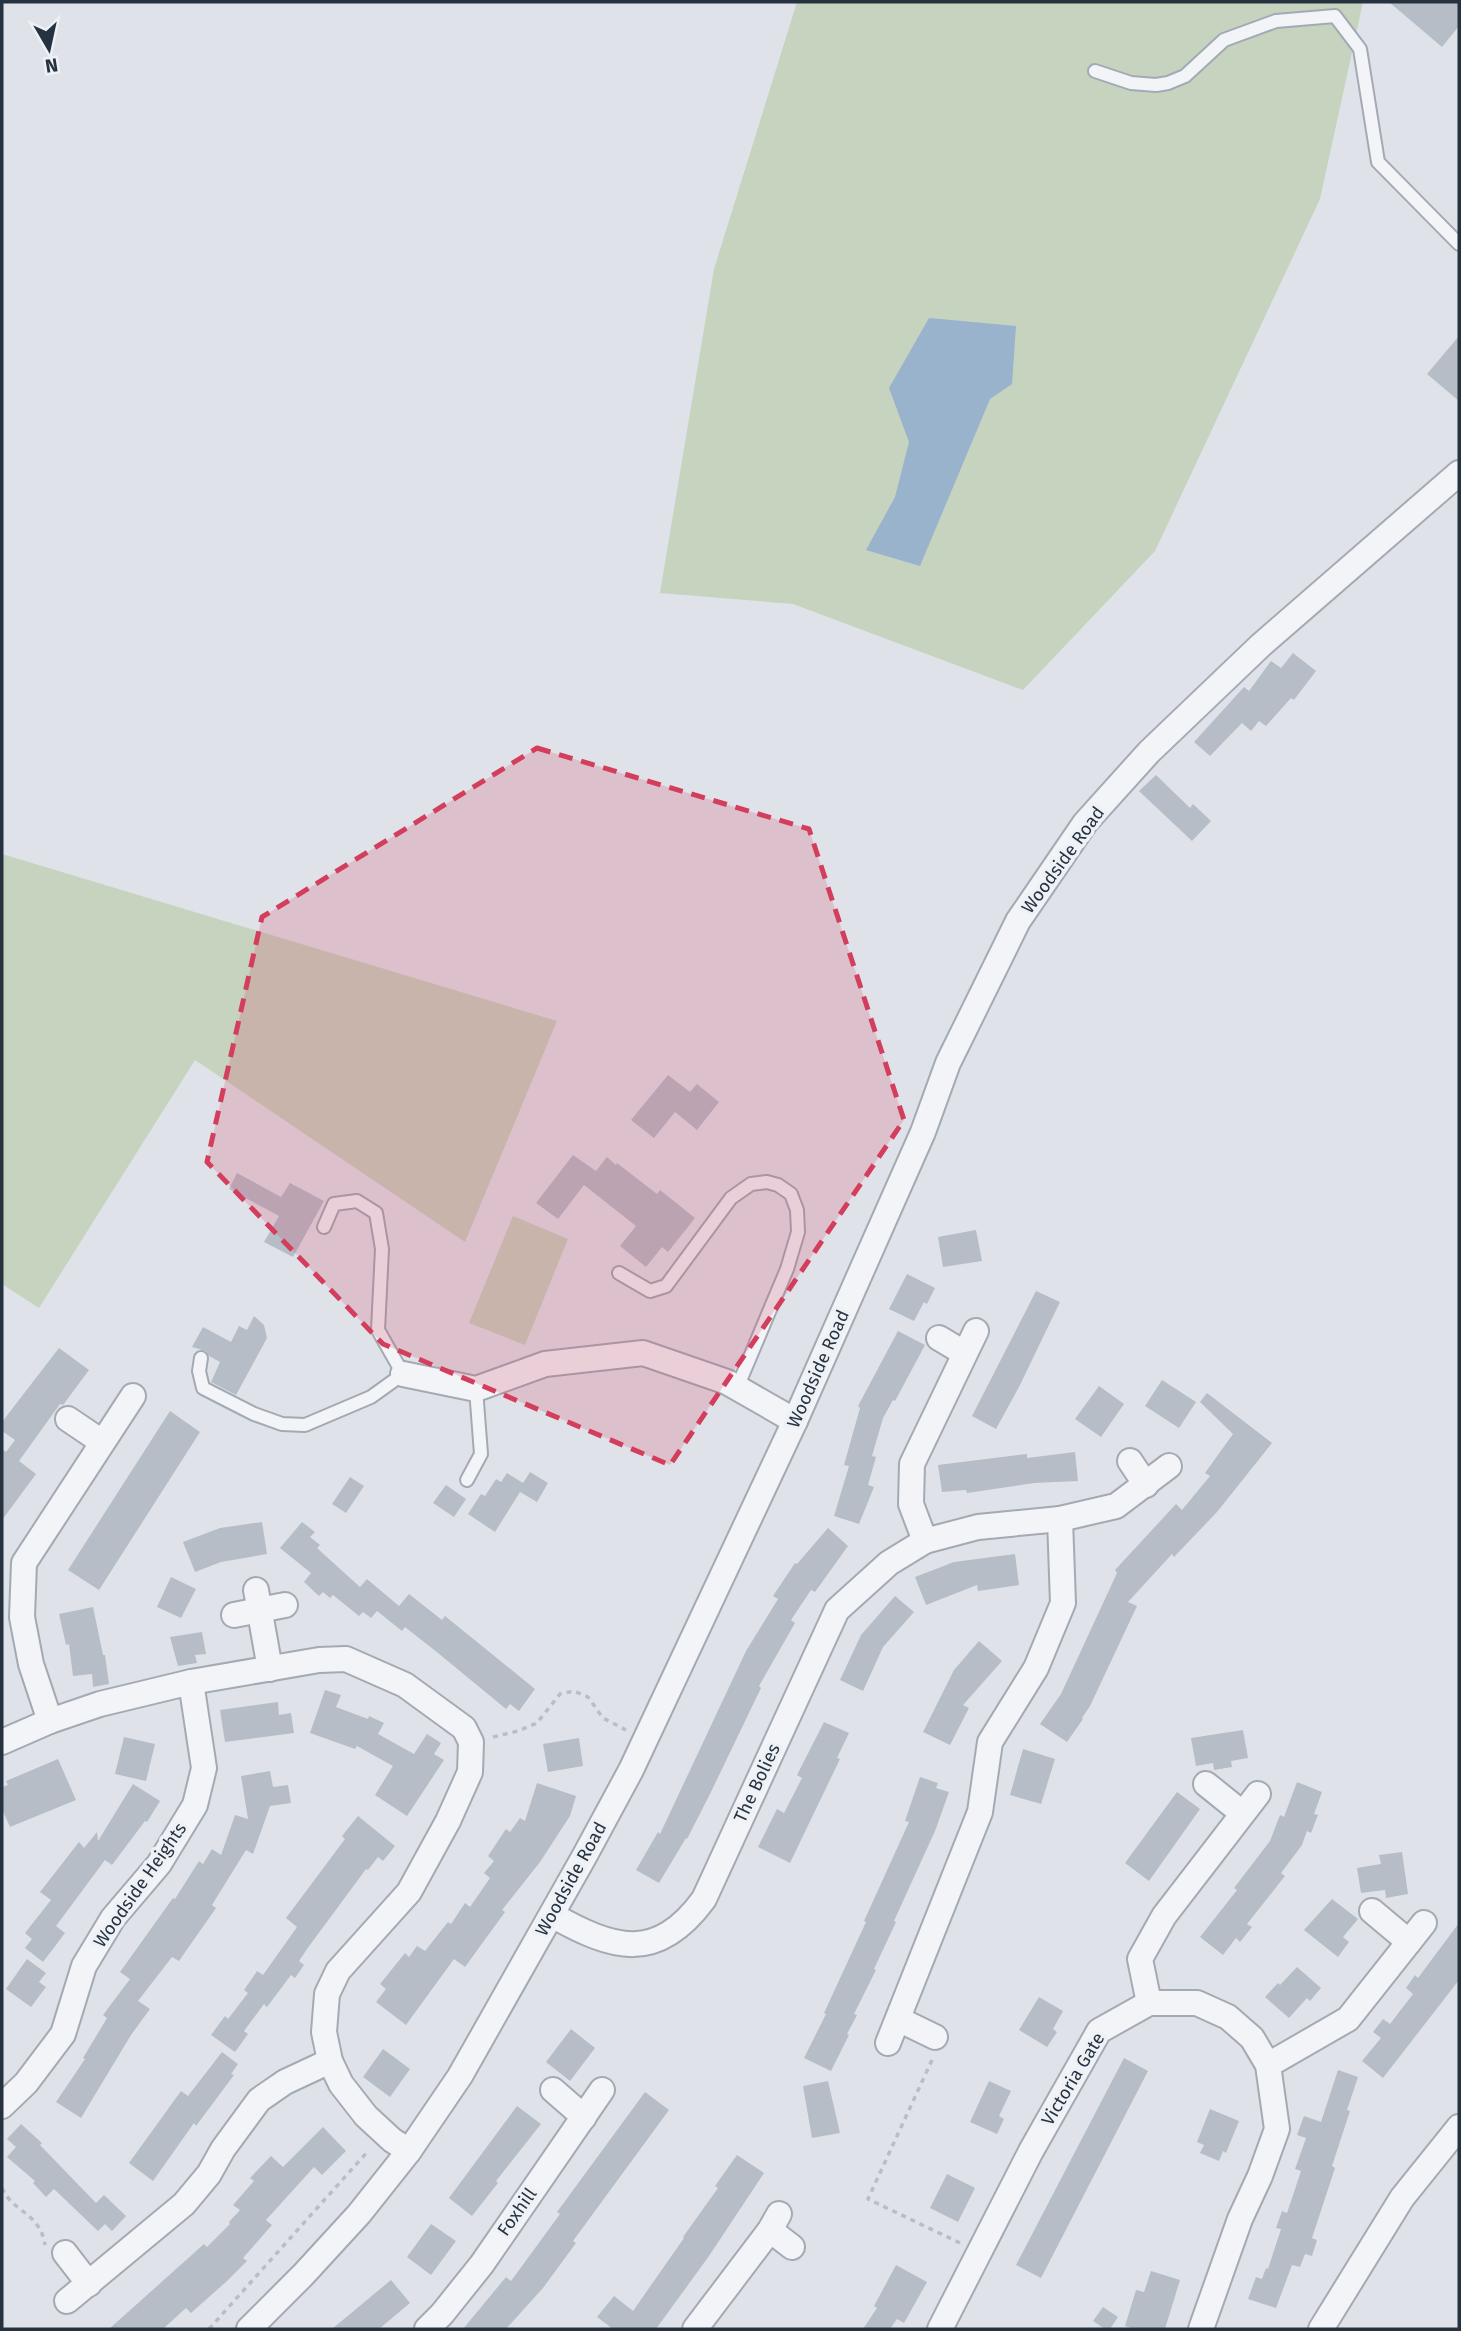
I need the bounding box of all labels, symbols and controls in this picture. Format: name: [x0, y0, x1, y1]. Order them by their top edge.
north arrow: [14, 14, 84, 84]
text: N: [44, 53, 60, 78]
street label: Woodside Road: [1017, 802, 1109, 918]
street label: Woodside Road: [782, 1307, 854, 1431]
street label: The Bolies: [729, 1740, 785, 1826]
street label: Woodside Heights: [89, 1818, 191, 1952]
street label: Woodside Road: [531, 1818, 611, 1940]
street label: Victoria Gate: [1037, 2029, 1109, 2129]
street label: Foxhill: [493, 2184, 541, 2240]

